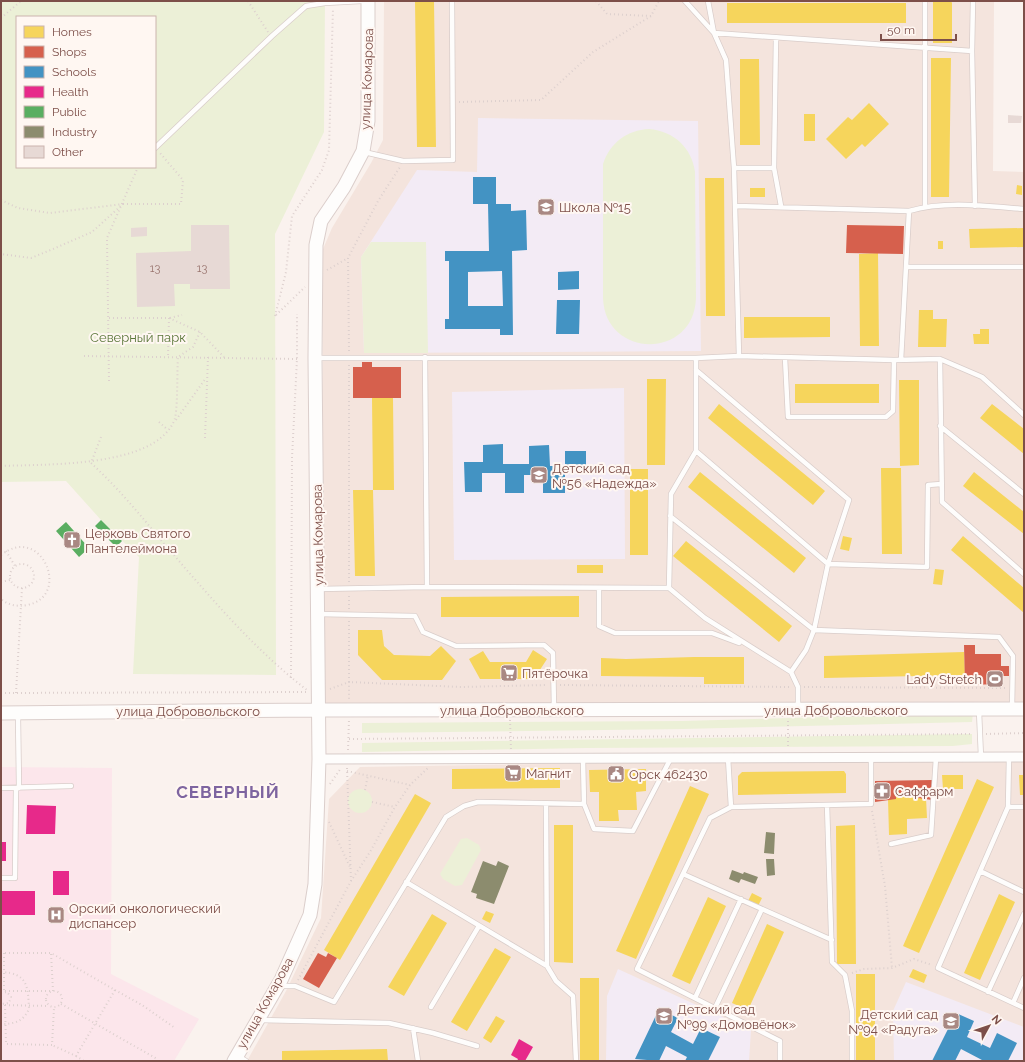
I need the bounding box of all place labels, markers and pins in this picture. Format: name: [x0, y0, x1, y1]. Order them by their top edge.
school or university icon: Школа №15: [536, 197, 556, 217]
place label: Школа №15: [559, 200, 631, 215]
place label: Детский сад №56 «Надежда»: [552, 461, 657, 491]
school or university icon: Детский сад №56 «Надежда»: [529, 465, 549, 485]
place label: Церковь Святого Пантелеймона: [85, 526, 191, 556]
church icon: Церковь Святого Пантелеймона: [62, 530, 82, 550]
supermarket icon: Пятёрочка: [499, 663, 519, 683]
place label: Пятёрочка: [522, 666, 588, 681]
sports icon: Lady Stretch: [985, 669, 1005, 689]
place label: Lady Stretch: [906, 672, 982, 687]
supermarket icon: Магнит: [503, 763, 523, 783]
public building icon: Орск 462430: [606, 764, 626, 784]
place label: Магнит: [526, 766, 571, 781]
place label: Орск 462430: [629, 767, 708, 782]
pharmacy icon: Саффарм: [872, 781, 892, 801]
place label: Саффарм: [895, 784, 953, 799]
place label: Орский онкологический диспансер: [69, 901, 221, 931]
hospital icon: Орский онкологический диспансер: [46, 905, 66, 925]
place label: Детский сад №99 «Домовёнок»: [677, 1002, 796, 1032]
school or university icon: Детский сад №99 «Домовёнок»: [654, 1006, 674, 1026]
place label: Детский сад №94 «Радуга»: [848, 1007, 938, 1037]
school or university icon: Детский сад №94 «Радуга»: [941, 1011, 961, 1031]

